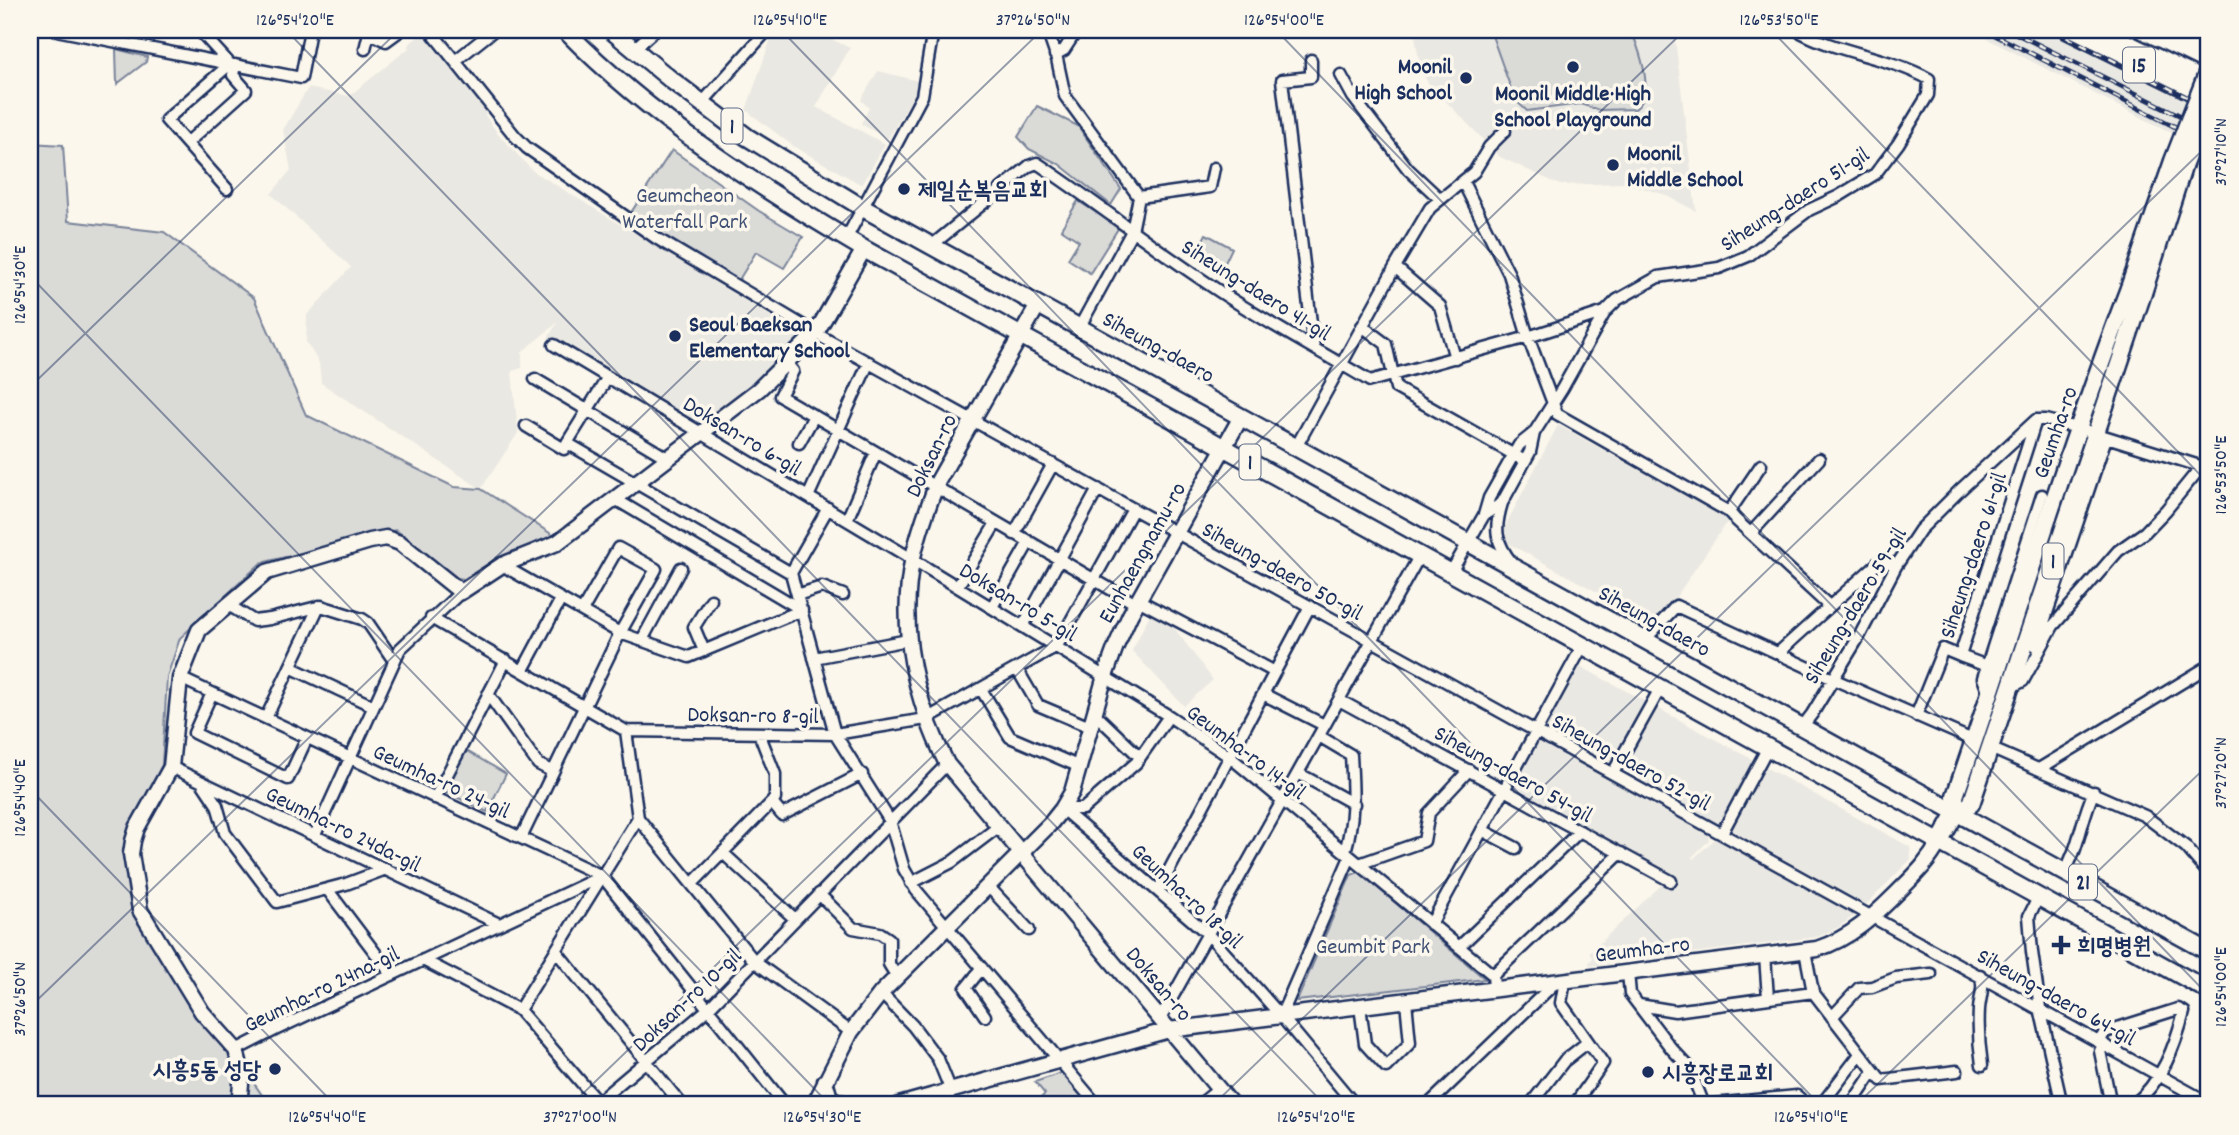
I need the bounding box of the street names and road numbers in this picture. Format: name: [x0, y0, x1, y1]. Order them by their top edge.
road number: 15: [2123, 48, 2155, 82]
road number: 1: [722, 108, 742, 144]
street label: Siheung-daero 51-gil: [1715, 140, 1878, 262]
street label: Siheung-daero 41-gil: [1174, 233, 1337, 352]
street label: Siheung-daero: [1095, 305, 1220, 394]
street label: Geumha-ro: [2026, 383, 2088, 484]
street label: Doksan-ro 6-gil: [676, 389, 807, 487]
street label: Doksan-ro: [899, 409, 968, 504]
road number: 1: [1240, 444, 1260, 480]
street label: Siheung-daero 61-gil: [1933, 468, 2018, 644]
street label: Eunhaengnamu-ro: [1092, 477, 1197, 630]
street label: Siheung-daero 50-gil: [1195, 515, 1368, 631]
street label: Siheung-daero 59-gil: [1797, 522, 1917, 692]
road number: 1: [2042, 544, 2064, 578]
street label: Doksan-ro 5-gil: [952, 556, 1083, 653]
street label: Siheung-daero: [1591, 579, 1716, 668]
street label: Geumha-ro 14-gil: [1178, 698, 1312, 810]
street label: Doksan-ro 8-gil: [687, 700, 819, 735]
street label: Siheung-daero 52-gil: [1545, 707, 1716, 822]
street label: Siheung-daero 54-gil: [1427, 719, 1598, 834]
street label: Geumha-ro 24-gil: [367, 737, 515, 830]
street label: Geumha-ro 24da-gil: [259, 779, 426, 883]
street label: Geumha-ro 18-gil: [1122, 837, 1249, 959]
road number: 21: [2069, 864, 2097, 900]
street label: Geumha-ro: [1593, 929, 1692, 974]
street label: Geumha-ro 24na-gil: [239, 939, 406, 1043]
street label: Doksan-ro: [1116, 940, 1199, 1030]
street label: Doksan-ro 10-gil: [626, 941, 751, 1061]
street label: Siheung-daero 64-gil: [1970, 942, 2141, 1057]

